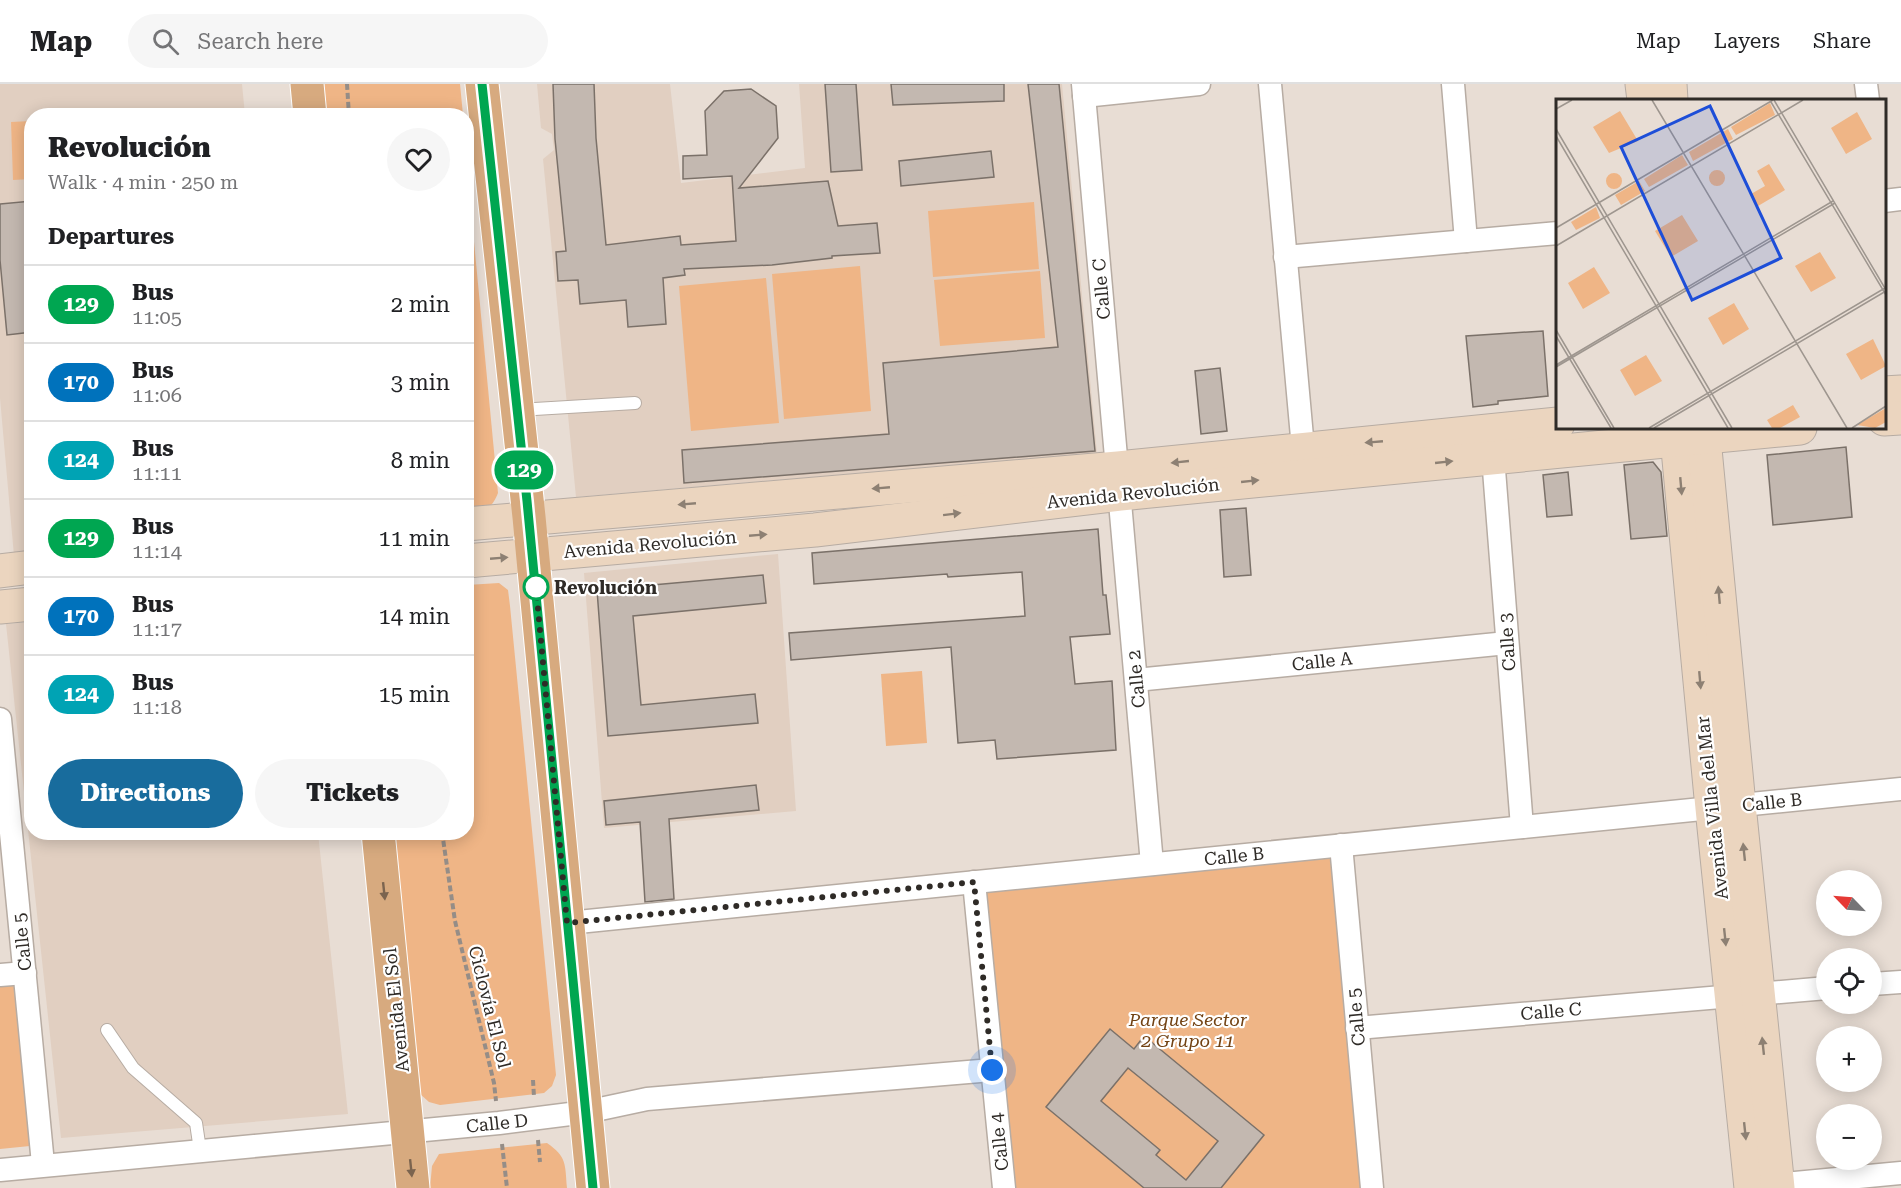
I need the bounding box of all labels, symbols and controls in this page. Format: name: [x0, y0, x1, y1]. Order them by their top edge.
search box: [128, 14, 548, 68]
text: Map: [30, 25, 92, 58]
icon: search: [149, 25, 182, 58]
text: Search here: [197, 29, 323, 54]
text: Map: [1636, 29, 1681, 53]
text: Layers: [1714, 29, 1780, 53]
text: Share: [1813, 29, 1871, 53]
inset map: [1556, 99, 1886, 429]
button: heart: [387, 128, 450, 191]
text: Revolución: [48, 131, 211, 164]
text: Walk · 4 min · 250 m: [48, 170, 238, 194]
text: Departures: [48, 224, 174, 249]
street label: Calle C: [1088, 258, 1114, 320]
text: Bus: [132, 280, 174, 305]
text: 129: [63, 292, 99, 316]
text: 2 min: [391, 292, 450, 317]
text: 11:05: [132, 305, 182, 329]
text: Bus: [132, 358, 174, 383]
text: 170: [63, 370, 99, 394]
text: 3 min: [391, 370, 450, 395]
text: 11:06: [132, 383, 182, 407]
text: Bus: [132, 436, 174, 461]
one-way arrow: [1364, 437, 1383, 447]
text: 124: [63, 448, 99, 472]
text: 8 min: [391, 448, 450, 473]
line badge: 129: [490, 450, 558, 490]
one-way arrow: [1170, 457, 1189, 467]
one-way arrow: [1435, 457, 1454, 467]
text: 129: [506, 458, 542, 482]
text: 11:11: [132, 461, 182, 485]
street label: Avenida Revolución: [1046, 473, 1221, 513]
one-way arrow: [1241, 476, 1260, 486]
one-way arrow: [1676, 476, 1686, 495]
one-way arrow: [871, 483, 890, 493]
one-way arrow: [677, 499, 696, 509]
one-way arrow: [942, 509, 961, 518]
text: Bus: [132, 514, 174, 539]
text: 129: [63, 526, 99, 550]
text: 11 min: [379, 526, 450, 551]
street label: Avenida Revolución: [563, 526, 738, 562]
one-way arrow: [748, 530, 767, 540]
text: 11:14: [132, 539, 182, 563]
one-way arrow: [490, 553, 509, 563]
marker: Revolución: [523, 574, 549, 600]
place label: Revolución: [554, 577, 657, 598]
one-way arrow: [1714, 586, 1724, 605]
text: Bus: [132, 592, 174, 617]
text: 170: [63, 604, 99, 628]
text: 14 min: [379, 604, 450, 629]
street label: Calle 3: [1494, 612, 1520, 672]
text: 11:17: [132, 617, 182, 641]
street label: Calle A: [1291, 647, 1354, 675]
street label: Calle 2: [1123, 649, 1149, 709]
text: Bus: [132, 670, 174, 695]
one-way arrow: [1695, 670, 1705, 689]
text: 124: [63, 682, 99, 706]
text: 15 min: [379, 682, 450, 707]
text: 11:18: [132, 695, 182, 719]
street label: Avenida Villa del Mar: [1692, 715, 1732, 901]
button: Directions: [48, 759, 243, 828]
button: Tickets: [255, 759, 450, 828]
street label: Calle B: [1741, 788, 1803, 816]
street label: Calle B: [1203, 842, 1265, 870]
one-way arrow: [1739, 843, 1749, 862]
north arrow: [1816, 870, 1882, 936]
map controls: [1816, 870, 1882, 1170]
one-way arrow: [379, 881, 389, 900]
street label: Calle 5: [9, 912, 35, 972]
one-way arrow: [1720, 927, 1730, 946]
street label: Ciclovía El Sol: [465, 944, 515, 1071]
street label: Avenida El Sol: [379, 946, 413, 1073]
button: locate: [1816, 948, 1882, 1014]
street label: Calle 5: [1343, 987, 1369, 1047]
street label: Calle C: [1520, 998, 1582, 1024]
park label: Parque Sector 2 Grupo 11: [1128, 1009, 1248, 1051]
button: +: [1816, 1026, 1882, 1092]
one-way arrow: [1759, 1037, 1768, 1056]
your location: [977, 1055, 1007, 1085]
button: −: [1816, 1104, 1882, 1170]
street label: Calle D: [465, 1109, 529, 1137]
street label: Calle 4: [986, 1112, 1012, 1172]
one-way arrow: [1740, 1121, 1750, 1140]
one-way arrow: [407, 1159, 416, 1178]

